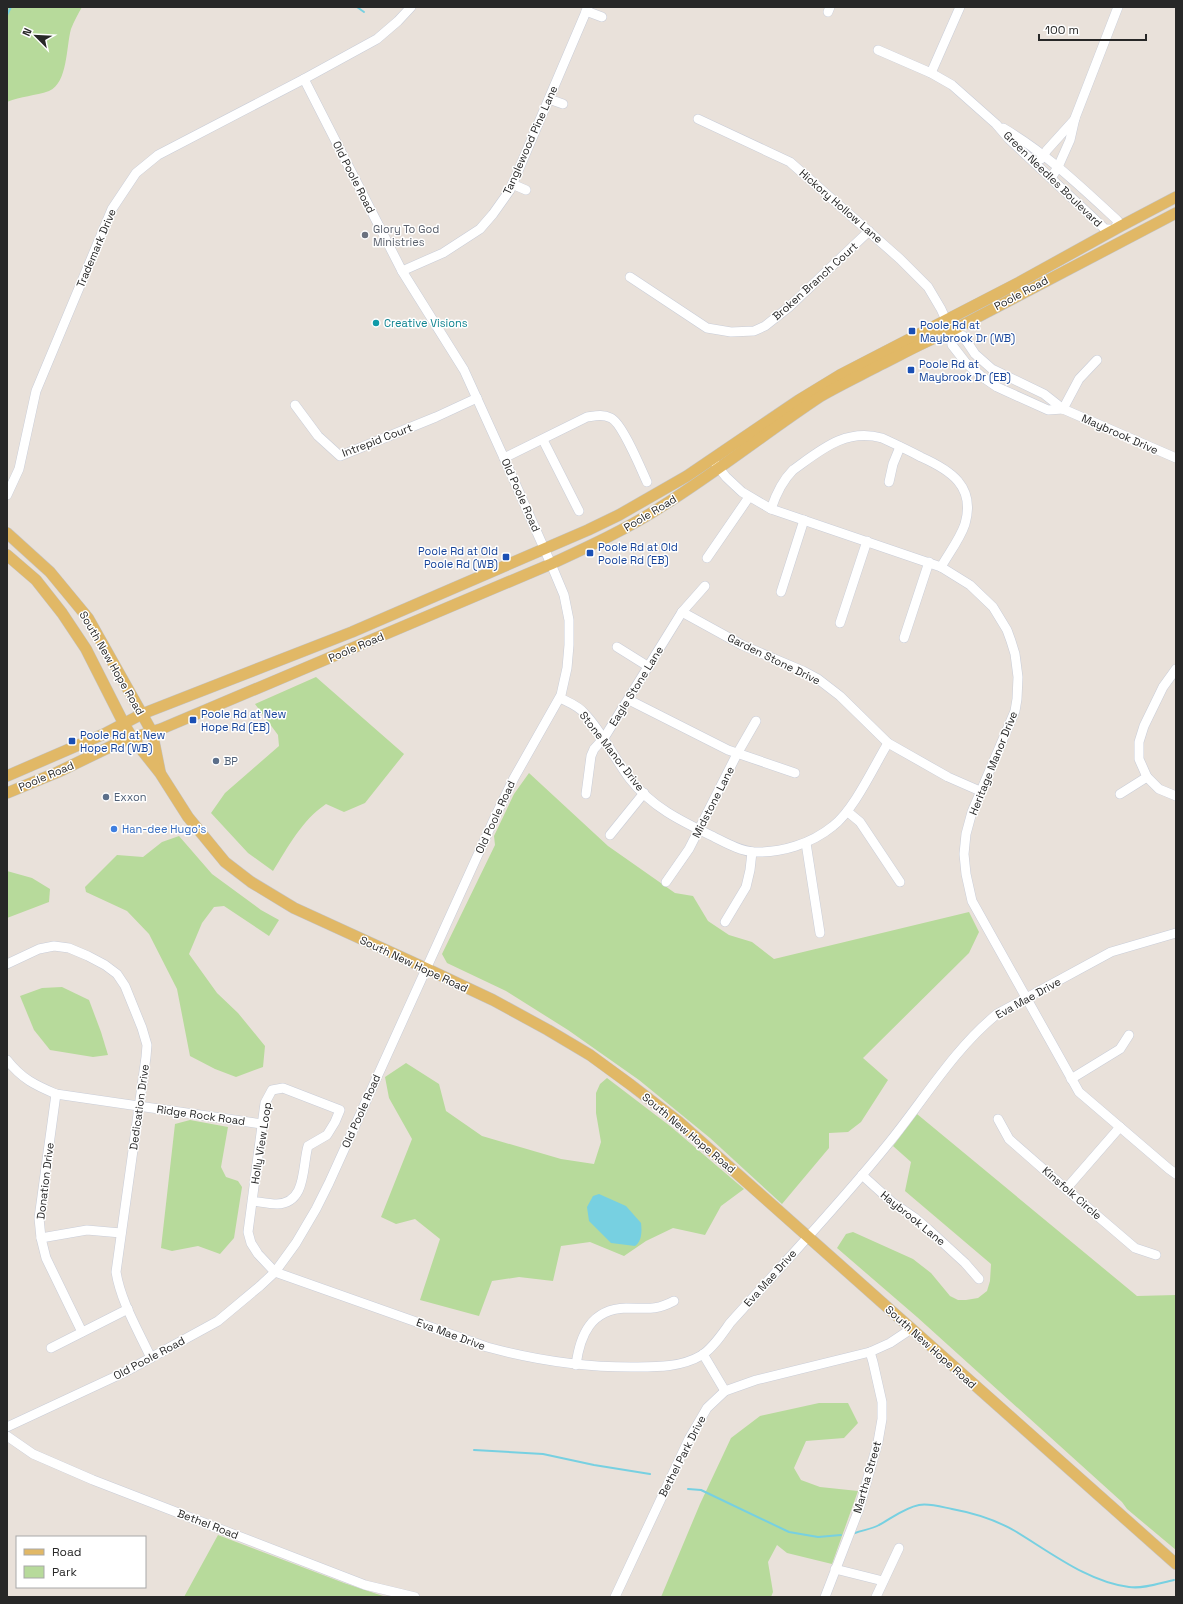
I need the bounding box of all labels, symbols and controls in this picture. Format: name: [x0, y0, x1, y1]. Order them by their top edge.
north arrow: [16, 16, 56, 56]
scale bar: [1039, 16, 1146, 42]
text: 100 m: [1045, 22, 1079, 38]
text: N: [19, 26, 35, 38]
street label: Tanglewood Pine Lane: [500, 83, 560, 197]
street label: Green Needles Boulevard: [1001, 128, 1105, 230]
street label: Old Poole Road: [330, 139, 378, 215]
street label: Hickory Hollow Lane: [796, 166, 886, 246]
street label: Trademark Drive: [73, 206, 119, 290]
place label: Glory To God Ministries: [373, 222, 439, 249]
marker: Glory To God Ministries: [360, 230, 370, 240]
street label: Broken Branch Court: [769, 239, 861, 323]
street label: Poole Road: [992, 273, 1050, 313]
place label: Creative Visions: [384, 316, 468, 330]
marker: Creative Visions: [371, 318, 381, 328]
place label: Poole Rd at Maybrook Dr (WB): [920, 318, 1015, 345]
marker: Poole Rd at Maybrook Dr (WB): [907, 326, 917, 336]
place label: Poole Rd at Maybrook Dr (EB): [919, 357, 1011, 384]
marker: Poole Rd at Maybrook Dr (EB): [906, 365, 916, 375]
street label: Maybrook Drive: [1080, 411, 1160, 457]
street label: Intrepid Court: [340, 420, 414, 460]
street label: Old Poole Road: [499, 456, 543, 534]
street label: Poole Road: [621, 492, 679, 534]
place label: Poole Rd at Old Poole Rd (EB): [598, 540, 678, 567]
place label: Poole Rd at Old Poole Rd (WB): [418, 544, 498, 571]
marker: Poole Rd at Old Poole Rd (EB): [585, 548, 595, 558]
marker: Poole Rd at Old Poole Rd (WB): [501, 552, 511, 562]
street label: South New Hope Road: [77, 609, 147, 717]
street label: Poole Road: [326, 629, 386, 665]
street label: Garden Stone Drive: [725, 630, 823, 688]
street label: Eagle Stone Lane: [606, 643, 666, 729]
place label: Poole Rd at New Hope Rd (EB): [201, 707, 286, 734]
street label: Stone Manor Drive: [577, 708, 647, 794]
street label: Heritage Manor Drive: [966, 709, 1020, 817]
marker: Poole Rd at New Hope Rd (EB): [188, 715, 198, 725]
place label: Poole Rd at New Hope Rd (WB): [80, 728, 165, 755]
marker: Poole Rd at New Hope Rd (WB): [67, 736, 77, 746]
place label: BP: [224, 754, 238, 768]
marker: BP: [211, 756, 221, 766]
street label: Poole Road: [16, 758, 76, 794]
street label: Midstone Lane: [689, 764, 737, 840]
street label: Old Poole Road: [472, 778, 518, 856]
place label: Exxon: [114, 790, 146, 804]
marker: Exxon: [101, 792, 111, 802]
place label: Han-dee Hugo's: [122, 822, 206, 836]
marker: Han-dee Hugo's: [109, 824, 119, 834]
street label: South New Hope Road: [358, 933, 470, 995]
street label: Eva Mae Drive: [993, 974, 1063, 1022]
street label: Dedication Drive: [126, 1063, 152, 1151]
street label: Old Poole Road: [339, 1072, 383, 1150]
street label: South New Hope Road: [639, 1090, 739, 1176]
street label: Holly View Loop: [248, 1101, 274, 1185]
street label: Ridge Rock Road: [156, 1102, 246, 1128]
street label: Donation Drive: [33, 1142, 57, 1220]
street label: Kinsfolk Circle: [1039, 1163, 1105, 1223]
street label: Haybrook Lane: [878, 1188, 948, 1248]
street label: Eva Mae Drive: [741, 1246, 799, 1310]
street label: South New Hope Road: [883, 1302, 979, 1392]
street label: Eva Mae Drive: [415, 1315, 487, 1353]
street label: Old Poole Road: [111, 1333, 187, 1383]
street label: Bethel Park Drive: [655, 1413, 709, 1499]
street label: Martha Street: [850, 1439, 884, 1515]
street label: Bethel Road: [175, 1506, 241, 1542]
legend: [16, 1536, 146, 1588]
text: Road: [52, 1544, 81, 1560]
text: Park: [52, 1564, 77, 1580]

